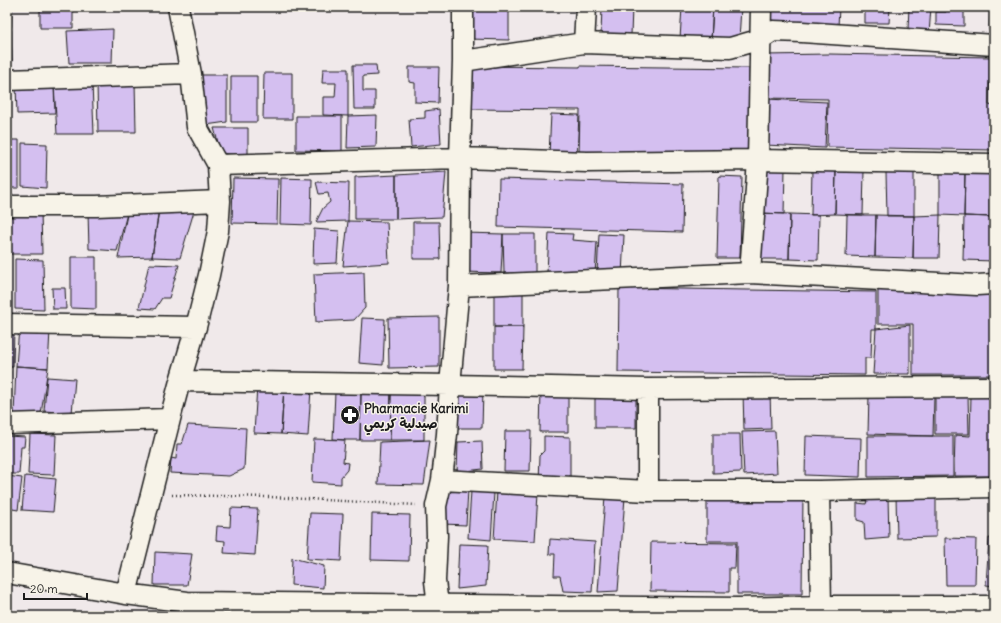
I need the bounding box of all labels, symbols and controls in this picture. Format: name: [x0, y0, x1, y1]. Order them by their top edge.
place label: Pharmacie Karimi صيدلية كريمي: [364, 400, 468, 436]
pharmacy icon: Pharmacie Karimi صيدلية كريمي: [339, 404, 361, 426]
scale bar: [24, 575, 87, 601]
text: 20 m: [30, 581, 58, 596]

